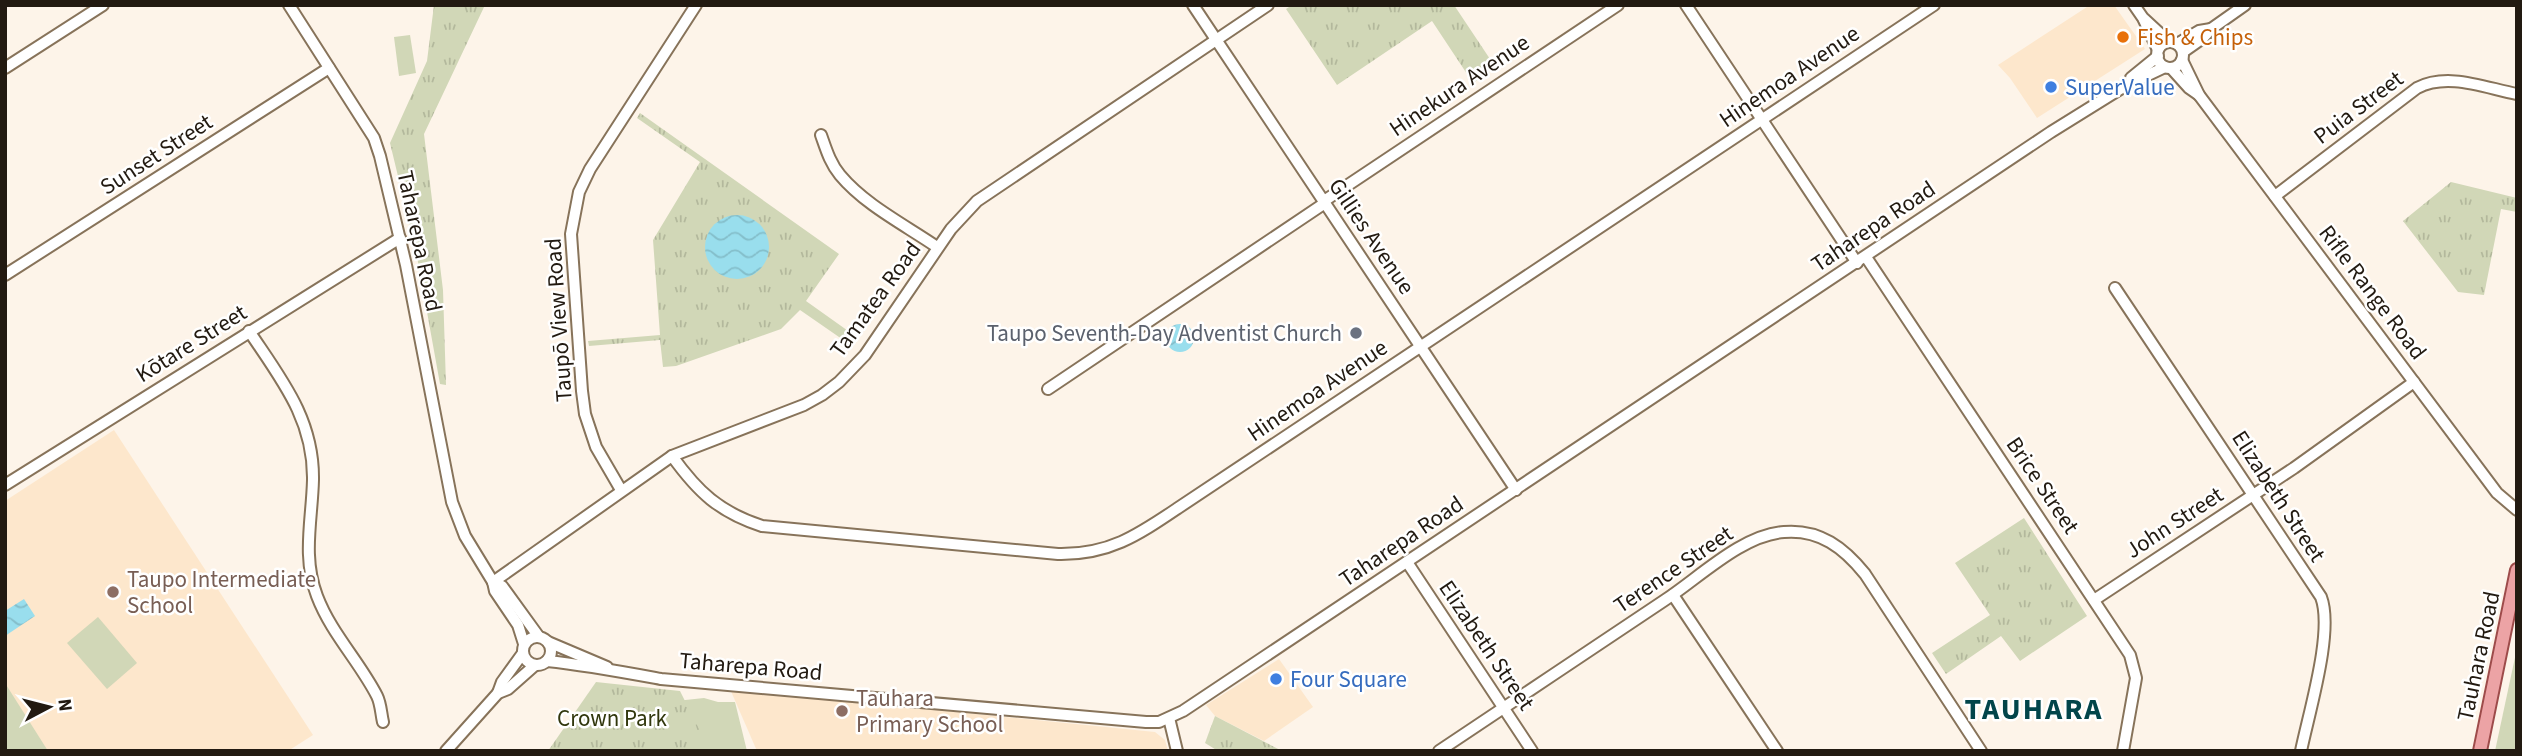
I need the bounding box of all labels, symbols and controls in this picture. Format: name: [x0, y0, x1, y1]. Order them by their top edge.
street label: Hinemoa Avenue: [1713, 17, 1866, 136]
place label: Fish & Chips: [2137, 21, 2253, 54]
street label: Hinekura Avenue: [1383, 26, 1536, 145]
marker: Fish & Chips: [2115, 29, 2131, 45]
street label: Puia Street: [2306, 62, 2410, 152]
place label: SuperValue: [2065, 71, 2175, 104]
marker: SuperValue: [2043, 79, 2059, 95]
street label: Sunset Street: [94, 106, 219, 203]
street label: Taharepa Road: [388, 167, 451, 315]
street label: Gillies Avenue: [1321, 172, 1423, 301]
street label: Taharepa Road: [1805, 173, 1942, 280]
street label: Rifle Range Road: [2311, 218, 2434, 367]
street label: Tamatea Road: [822, 234, 929, 364]
street label: Taupō View Road: [536, 237, 581, 403]
street label: Kōtare Street: [129, 296, 253, 391]
place label: Taupo Seventh-Day Adventist Church: [987, 317, 1342, 350]
marker: Taupo Seventh-Day Adventist Church: [1348, 325, 1364, 341]
street label: Hinemoa Avenue: [1241, 331, 1394, 450]
street label: Elizabeth Street: [2224, 424, 2334, 569]
street label: Brice Street: [1998, 430, 2087, 541]
street label: John Street: [2119, 478, 2230, 566]
street label: Taharepa Road: [1333, 488, 1470, 595]
street label: Terence Street: [1607, 517, 1740, 622]
place label: Taupo Intermediate School: [127, 563, 316, 622]
street label: Elizabeth Street: [1431, 573, 1543, 717]
marker: Taupo Intermediate School: [105, 584, 121, 600]
street label: Tauhara Road: [2449, 588, 2508, 724]
street label: Taharepa Road: [678, 644, 824, 689]
place label: Four Square: [1290, 663, 1407, 696]
marker: Four Square: [1268, 671, 1284, 687]
north arrow: [14, 672, 84, 742]
place label: Tauhara Primary School: [856, 682, 1003, 741]
district label: TAUHARA: [1964, 688, 2104, 731]
text: N: [50, 697, 79, 713]
park label: Crown Park: [557, 702, 668, 735]
marker: Tauhara Primary School: [834, 703, 850, 719]

